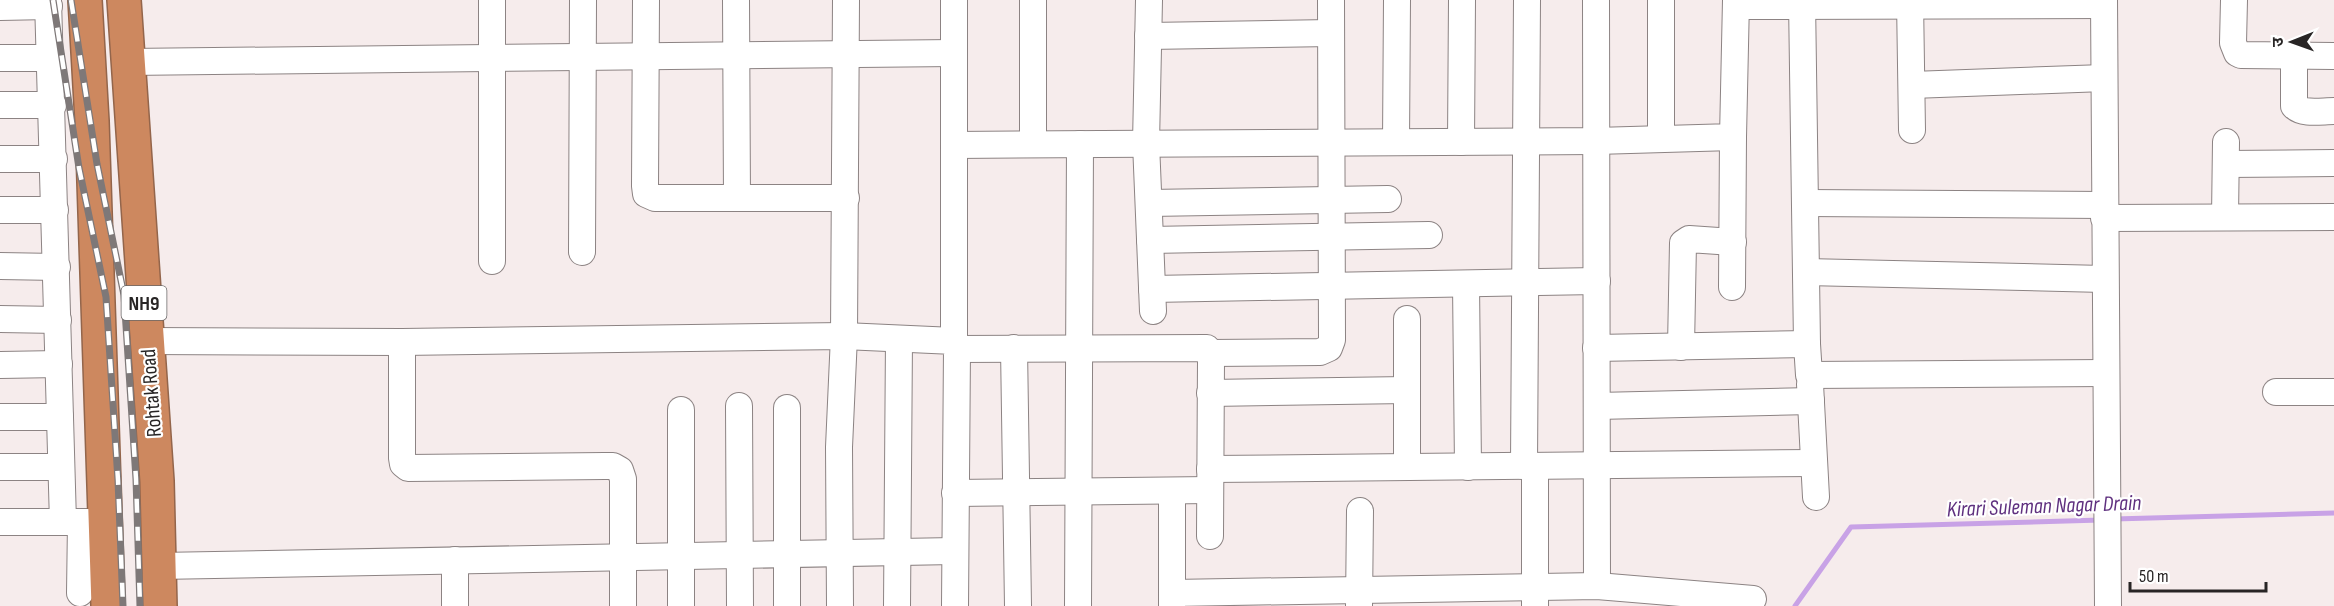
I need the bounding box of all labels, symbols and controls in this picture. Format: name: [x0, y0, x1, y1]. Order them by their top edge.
north arrow: [2262, 12, 2322, 72]
text: उ: [2269, 37, 2288, 47]
road number: NH9: [122, 286, 166, 320]
street label: Rohtak Road: [136, 348, 167, 438]
water label: Kirari Suleman Nagar Drain: [1946, 490, 2142, 523]
scale bar: [2130, 555, 2266, 593]
text: 50 m: [2139, 566, 2169, 587]

